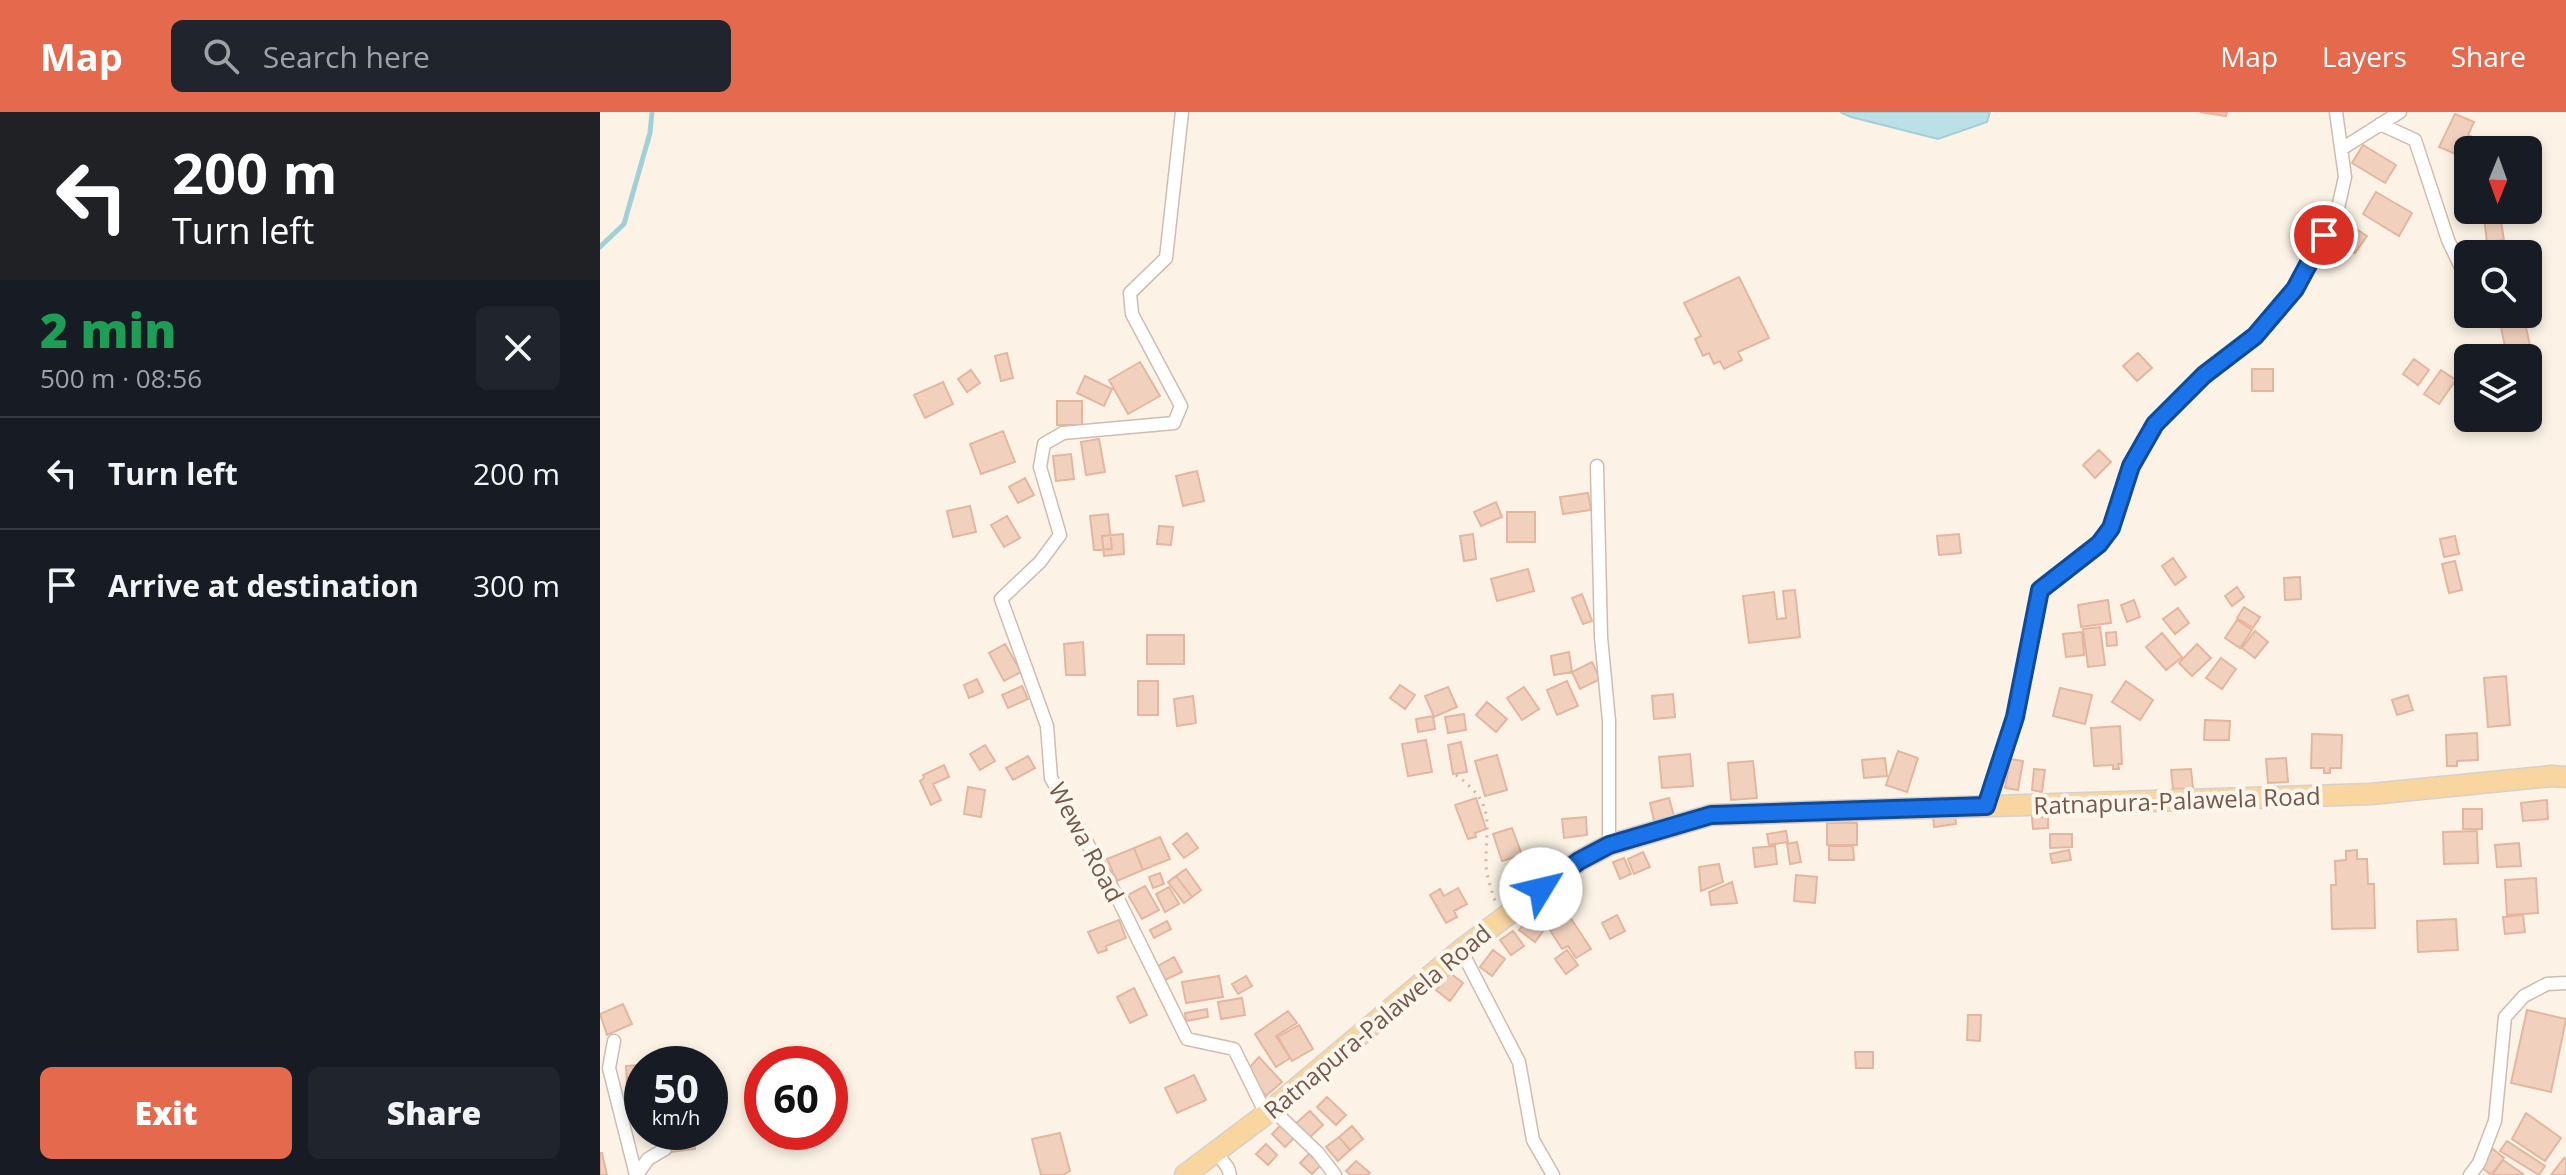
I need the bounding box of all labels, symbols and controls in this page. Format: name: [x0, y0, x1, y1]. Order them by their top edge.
search box: [171, 20, 731, 92]
text: Map: [40, 30, 123, 82]
icon: search: [199, 34, 243, 78]
text: Search here: [263, 36, 430, 77]
text: Map: [2220, 37, 2278, 75]
text: Layers: [2322, 37, 2407, 75]
text: Share: [2451, 37, 2526, 75]
text: 200 m: [172, 134, 338, 210]
north arrow: [2454, 136, 2542, 224]
map controls: [2454, 136, 2542, 432]
icon: left: [40, 144, 144, 248]
pin: [2290, 201, 2358, 269]
text: Turn left: [172, 206, 314, 255]
icon: arrive: [2302, 213, 2346, 257]
button: search: [2454, 240, 2542, 328]
text: 2 min: [40, 297, 176, 362]
button: close: [476, 306, 560, 390]
button: layers: [2454, 344, 2542, 432]
text: 500 m · 08:56: [40, 360, 202, 396]
icon: left: [40, 451, 84, 495]
text: Turn left: [108, 453, 238, 494]
text: 200 m: [473, 453, 560, 494]
icon: arrive: [40, 563, 84, 607]
text: Arrive at destination: [108, 565, 419, 606]
text: 300 m: [473, 565, 560, 606]
street label: Wewa Road: [1042, 776, 1132, 908]
street label: Ratnapura-Palawela Road: [2033, 778, 2321, 822]
position arrow: [1499, 847, 1583, 931]
street label: Ratnapura-Palawela Road: [1256, 916, 1498, 1126]
speed limit sign: 60: [744, 1046, 848, 1150]
text: 50: [653, 1060, 699, 1115]
button: Exit: [40, 1067, 292, 1159]
button: Share: [308, 1067, 560, 1159]
text: km/h: [652, 1104, 700, 1131]

